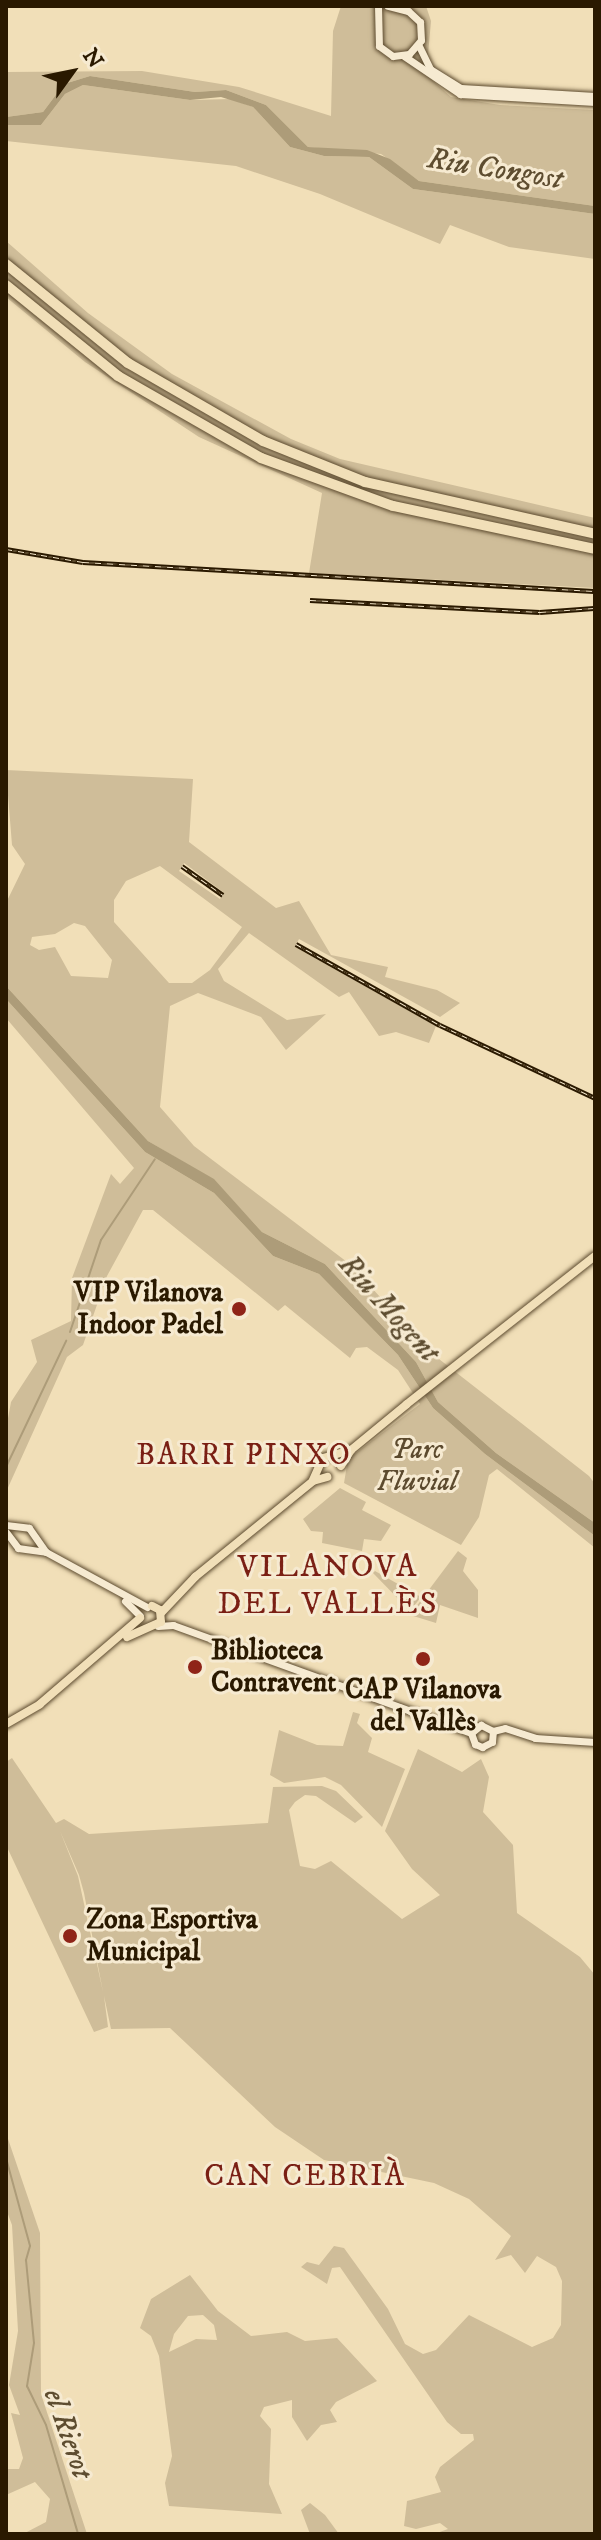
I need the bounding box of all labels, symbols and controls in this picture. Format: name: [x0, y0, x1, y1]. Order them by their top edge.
north arrow: [32, 32, 112, 112]
text: N: [76, 44, 109, 74]
water label: Riu Congost: [425, 142, 565, 198]
water label: Riu Mogent: [330, 1247, 446, 1371]
place label: VIP Vilanova Indoor Padel: [74, 1276, 223, 1342]
marker: VIP Vilanova Indoor Padel: [230, 1300, 248, 1318]
park label: Parc Fluvial: [377, 1433, 457, 1499]
district label: BARRI PINXO: [136, 1438, 352, 1474]
district label: VILANOVA DEL VALLÈS: [218, 1549, 438, 1624]
place label: Biblioteca Contravent: [211, 1634, 336, 1700]
marker: CAP Vilanova del Vallès: [412, 1648, 434, 1670]
marker: Biblioteca Contravent: [186, 1658, 204, 1676]
place label: CAP Vilanova del Vallès: [345, 1673, 501, 1739]
place label: Zona Esportiva Municipal: [86, 1903, 258, 1969]
marker: Zona Esportiva Municipal: [61, 1927, 79, 1945]
district label: CAN CEBRIÀ: [204, 2159, 406, 2195]
water label: el Rierot: [35, 2384, 99, 2484]

